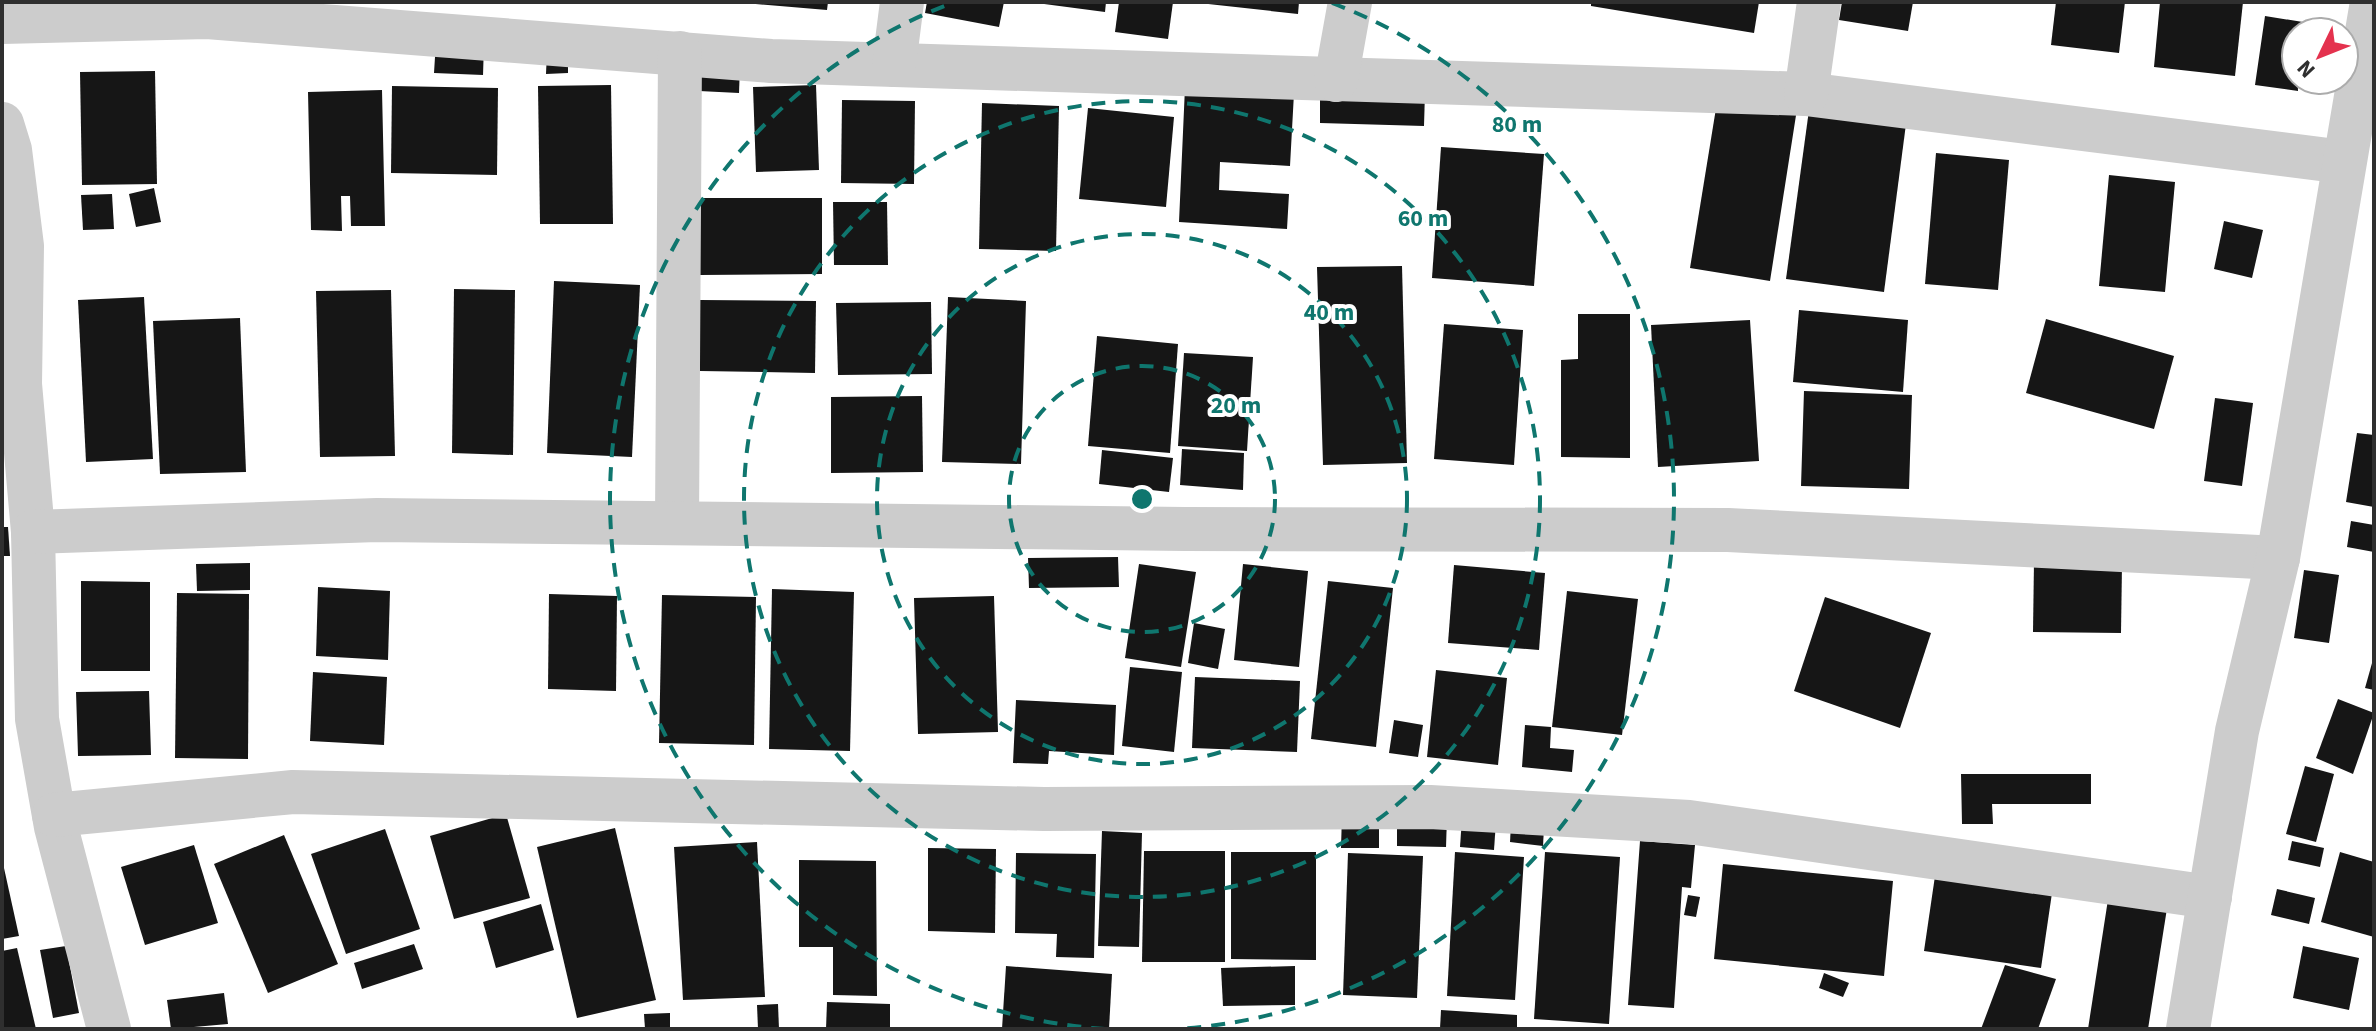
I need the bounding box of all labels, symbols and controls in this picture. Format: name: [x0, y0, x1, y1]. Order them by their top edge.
north arrow: [2280, 16, 2360, 96]
text: N: [2289, 53, 2323, 85]
text: 80 m: [1492, 107, 1542, 142]
text: 60 m: [1398, 201, 1448, 236]
text: 40 m: [1304, 295, 1354, 330]
text: 20 m: [1211, 388, 1261, 423]
centre of rings: [1128, 485, 1156, 513]

